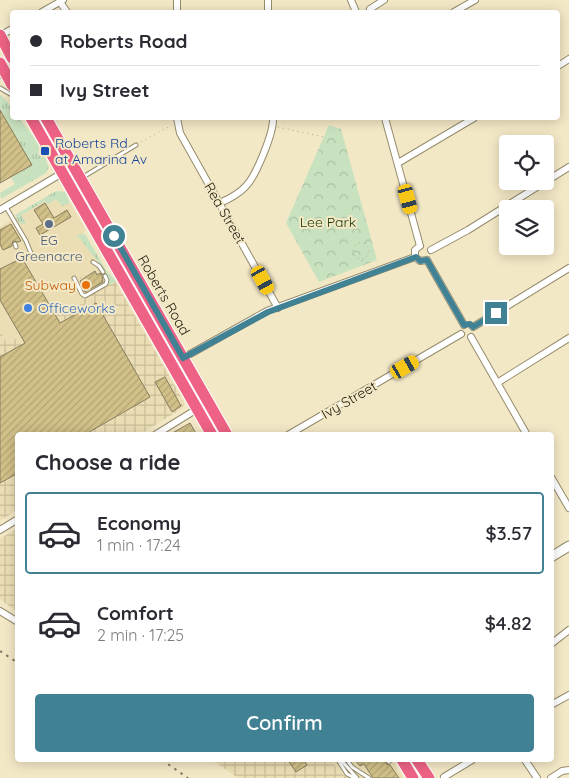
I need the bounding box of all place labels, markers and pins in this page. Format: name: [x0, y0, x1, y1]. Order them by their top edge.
place label: Roberts Rd at Amarina Av: [55, 134, 147, 168]
marker: Roberts Rd at Amarina Av: [39, 145, 51, 157]
marker: EG Greenacre: [43, 218, 55, 230]
place label: EG Greenacre: [15, 231, 83, 265]
place label: Subway: [25, 276, 76, 294]
marker: Subway: [80, 279, 92, 291]
place label: Officeworks: [38, 299, 115, 317]
marker: Officeworks: [22, 302, 34, 314]

